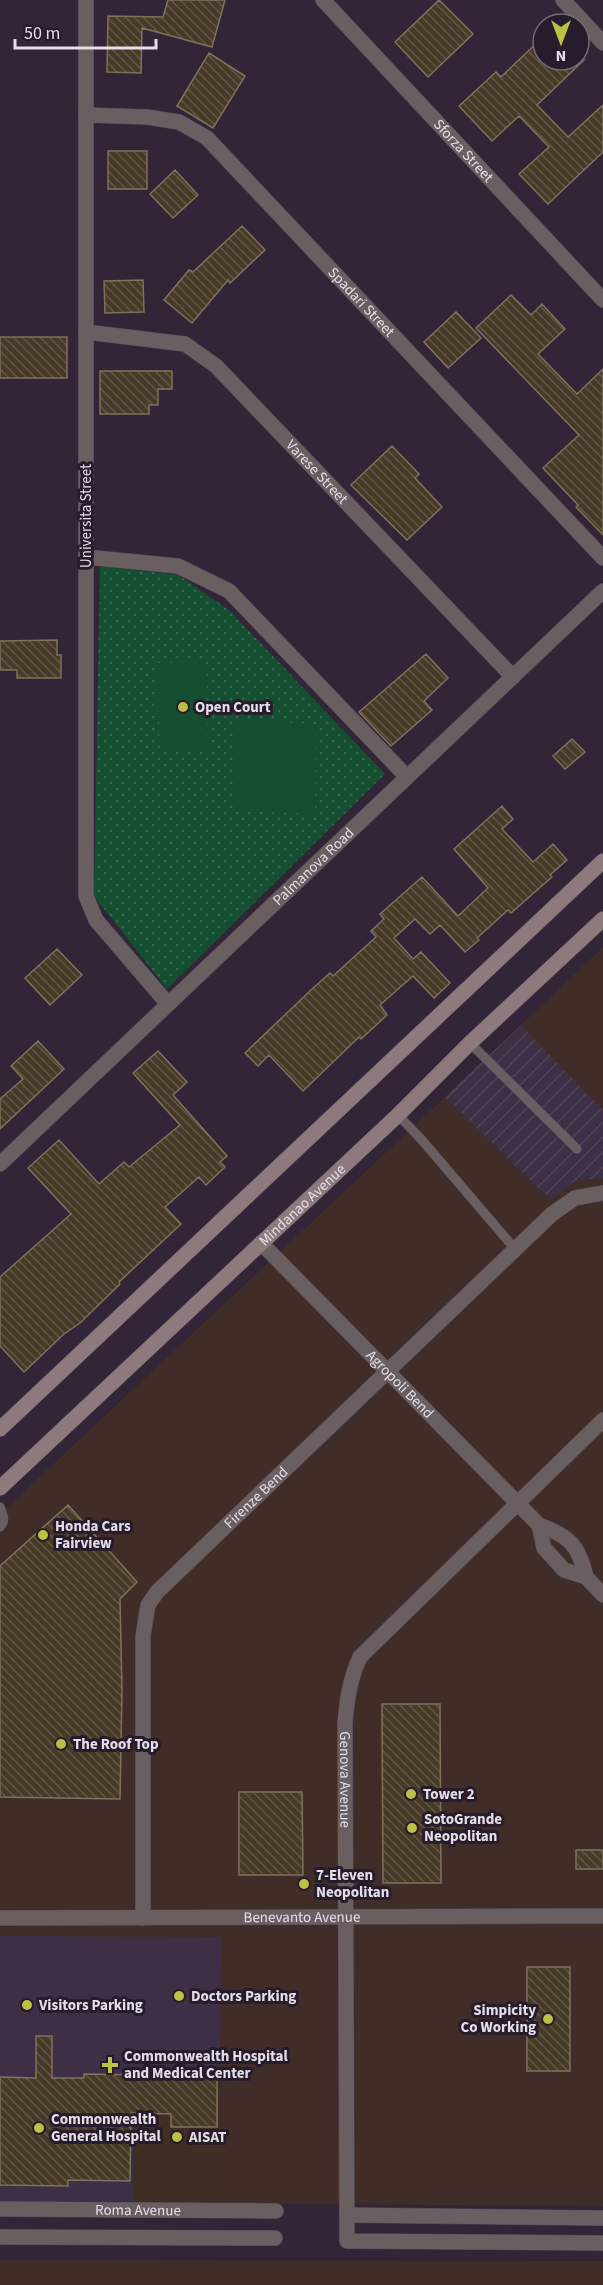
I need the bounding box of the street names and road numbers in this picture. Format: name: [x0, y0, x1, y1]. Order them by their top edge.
street label: Sforza Street: [428, 115, 498, 187]
street label: Spadari Street: [323, 263, 399, 342]
street label: Varese Street: [281, 435, 353, 509]
street label: Universita Street: [76, 464, 97, 568]
street label: Palmanova Road: [268, 823, 359, 911]
street label: Mindanao Avenue: [254, 1159, 350, 1251]
street label: Agropoli Bend: [361, 1345, 438, 1423]
street label: Firenze Bend: [220, 1462, 293, 1534]
street label: Genova Avenue: [334, 1731, 355, 1828]
street label: Benevanto Avenue: [244, 1907, 360, 1928]
street label: Roma Avenue: [95, 2200, 181, 2221]

